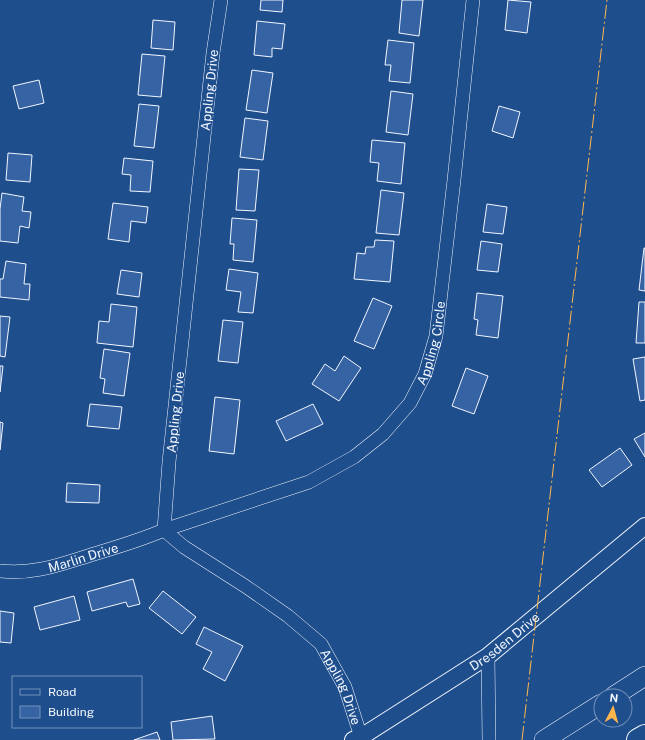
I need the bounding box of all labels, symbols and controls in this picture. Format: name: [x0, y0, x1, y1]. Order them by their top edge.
street label: Appling Drive: [198, 49, 221, 131]
street label: Appling Circle: [414, 300, 448, 388]
street label: Appling Drive: [164, 371, 187, 453]
street label: Marlin Drive: [46, 540, 120, 575]
street label: Dresden Drive: [467, 610, 543, 674]
street label: Appling Drive: [317, 646, 364, 727]
legend: [12, 676, 142, 728]
text: Road: [48, 685, 76, 699]
north arrow: [593, 688, 633, 728]
text: N: [609, 692, 619, 704]
text: Building: [48, 705, 94, 719]

